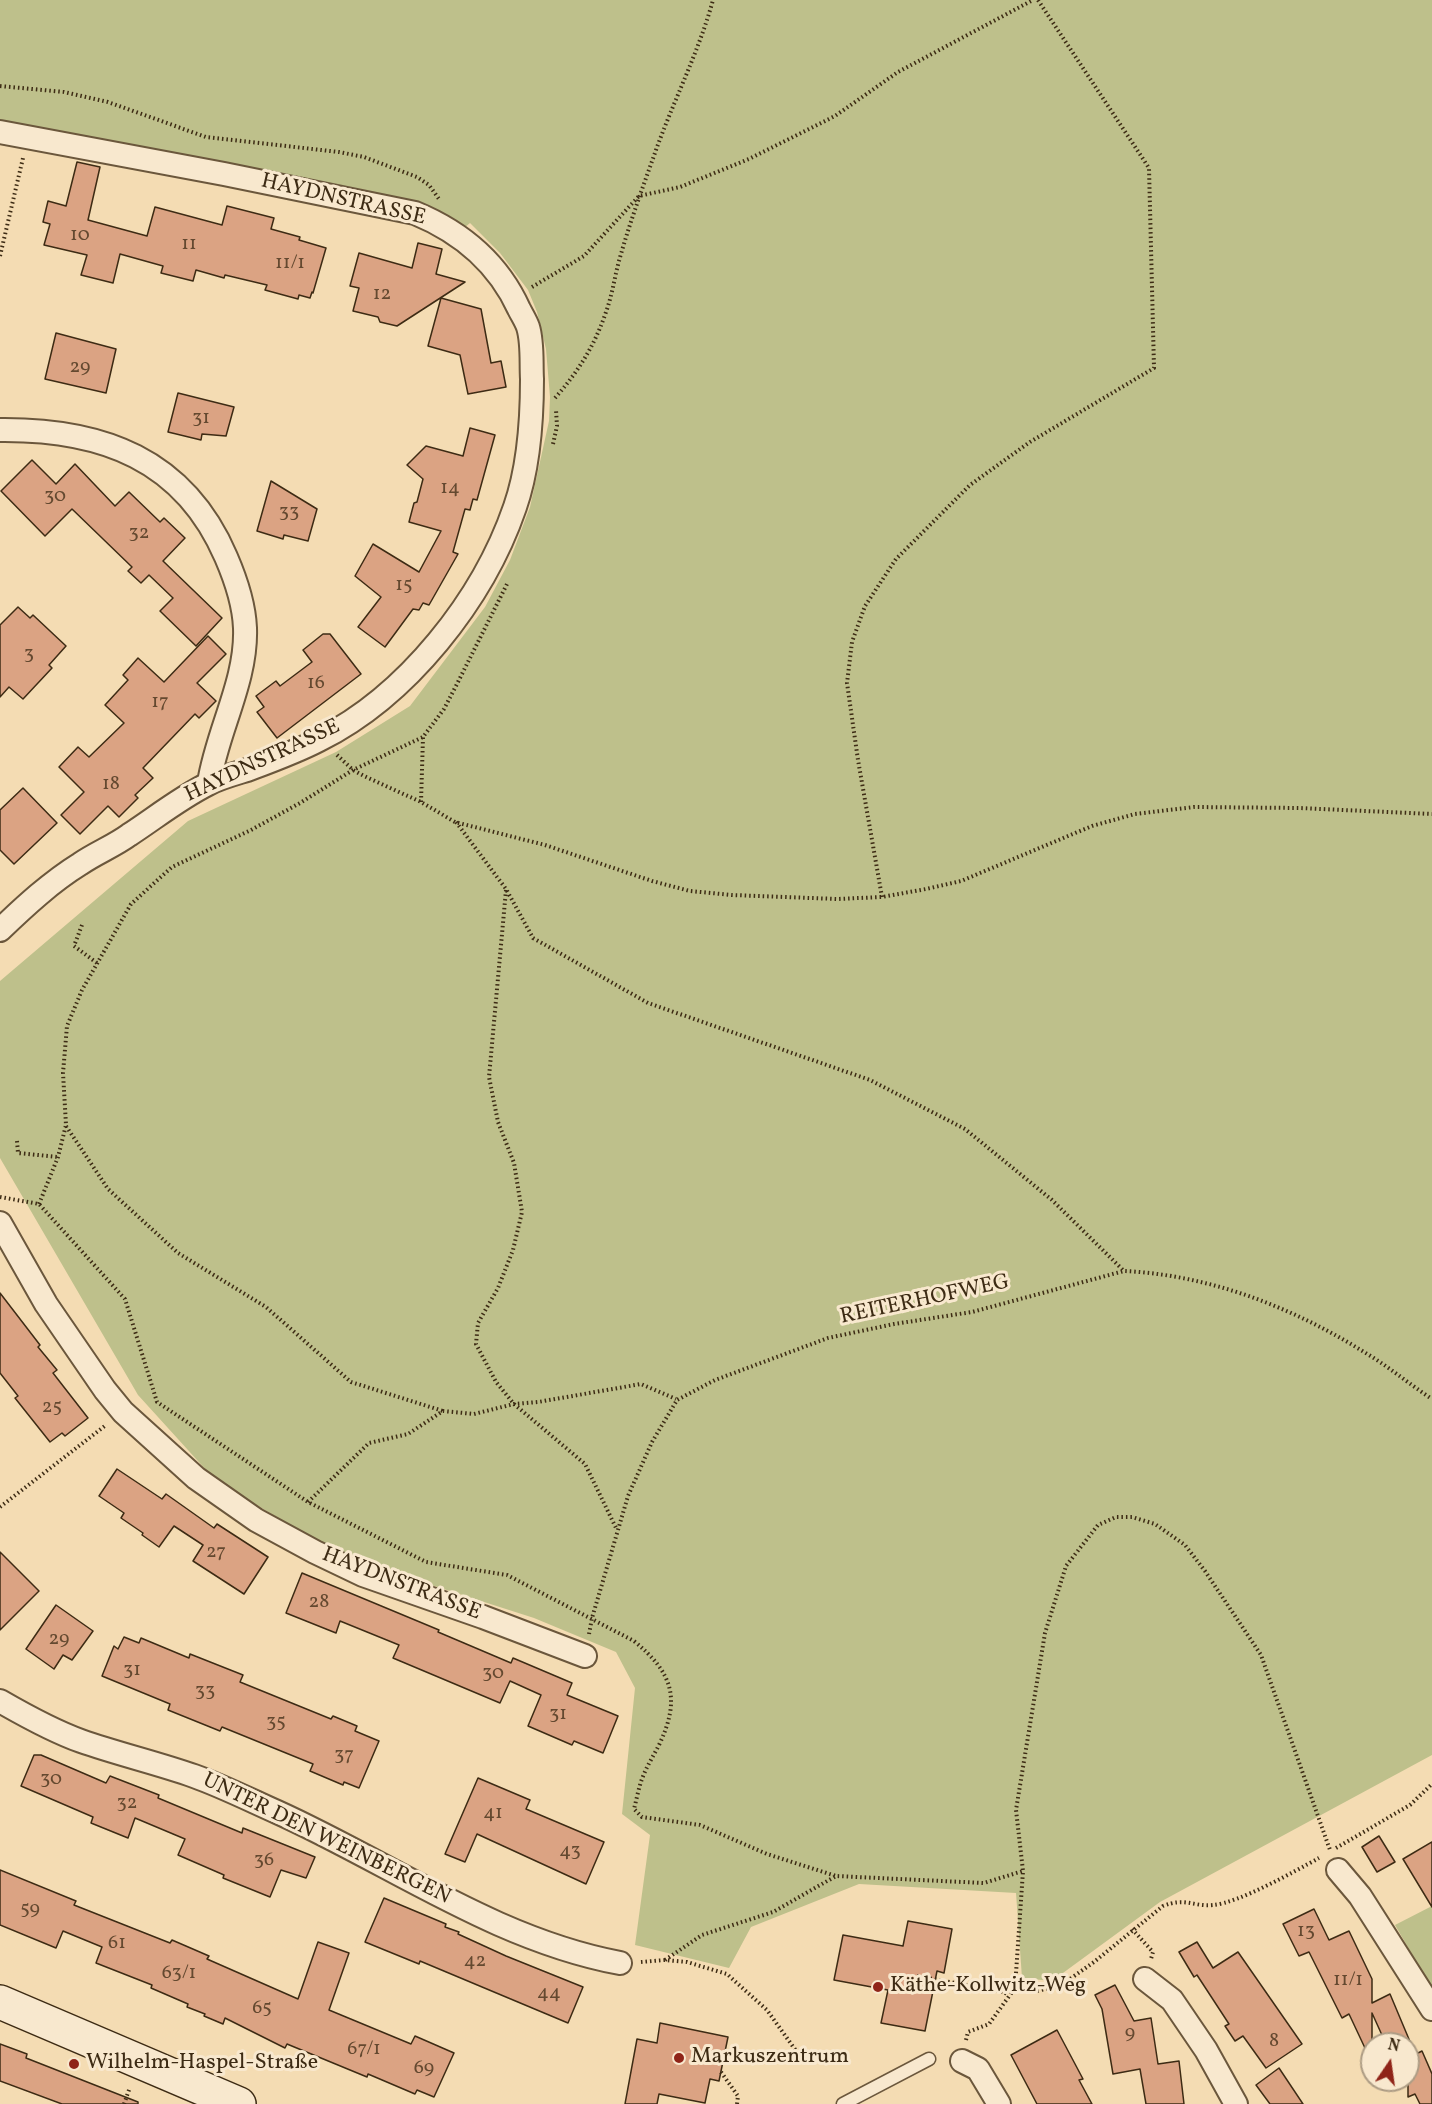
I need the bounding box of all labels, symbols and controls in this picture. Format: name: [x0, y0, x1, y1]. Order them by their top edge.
street label: HAYDNSTRASSE: [258, 169, 428, 233]
house number: 10: [70, 224, 90, 248]
house number: 11: [181, 233, 197, 257]
house number: 11/1: [275, 252, 305, 276]
house number: 12: [373, 283, 391, 307]
house number: 29: [70, 356, 90, 380]
house number: 31: [192, 407, 210, 431]
house number: 14: [440, 477, 460, 501]
house number: 30: [44, 485, 66, 509]
house number: 33: [279, 501, 299, 525]
house number: 32: [129, 522, 149, 546]
house number: 15: [395, 574, 413, 598]
house number: 3: [24, 643, 34, 667]
house number: 16: [307, 672, 325, 696]
house number: 17: [151, 691, 169, 715]
street label: HAYDNSTRASSE: [181, 715, 345, 809]
house number: 18: [102, 773, 120, 797]
street label: REITERHOFWEG: [838, 1270, 1012, 1332]
house number: 25: [42, 1396, 62, 1420]
house number: 27: [206, 1541, 226, 1565]
street label: HAYDNSTRASSE: [318, 1543, 484, 1627]
house number: 28: [309, 1591, 329, 1615]
house number: 29: [49, 1628, 69, 1652]
house number: 31: [123, 1659, 141, 1683]
house number: 30: [482, 1662, 504, 1686]
house number: 33: [195, 1680, 215, 1704]
house number: 31: [549, 1703, 567, 1727]
house number: 35: [266, 1711, 286, 1735]
house number: 37: [334, 1744, 354, 1768]
house number: 30: [40, 1768, 62, 1792]
street label: UNTER DEN WEINBERGEN: [197, 1768, 455, 1912]
house number: 32: [117, 1792, 137, 1816]
house number: 41: [483, 1802, 503, 1826]
house number: 43: [559, 1840, 581, 1864]
house number: 36: [254, 1849, 274, 1873]
house number: 59: [20, 1898, 40, 1922]
house number: 13: [1297, 1920, 1315, 1944]
house number: 61: [108, 1932, 126, 1956]
house number: 42: [464, 1950, 486, 1974]
house number: 63/1: [162, 1962, 196, 1986]
house number: 11/1: [1333, 1969, 1363, 1993]
place label: Käthe-Kollwitz-Weg: [890, 1974, 1086, 2000]
marker: Käthe-Kollwitz-Weg: [871, 1980, 885, 1994]
house number: 44: [537, 1982, 561, 2006]
house number: 65: [252, 1997, 272, 2021]
house number: 9: [1125, 2022, 1135, 2046]
house number: 8: [1269, 2030, 1279, 2054]
north arrow: [1360, 2032, 1420, 2092]
text: N: [1385, 2034, 1402, 2058]
house number: 67/1: [347, 2038, 381, 2062]
place label: Markuszentrum: [691, 2045, 849, 2071]
place label: Wilhelm-Haspel-Straße: [86, 2051, 318, 2077]
marker: Markuszentrum: [672, 2051, 686, 2065]
marker: Wilhelm-Haspel-Straße: [67, 2057, 81, 2071]
house number: 69: [414, 2057, 434, 2081]

